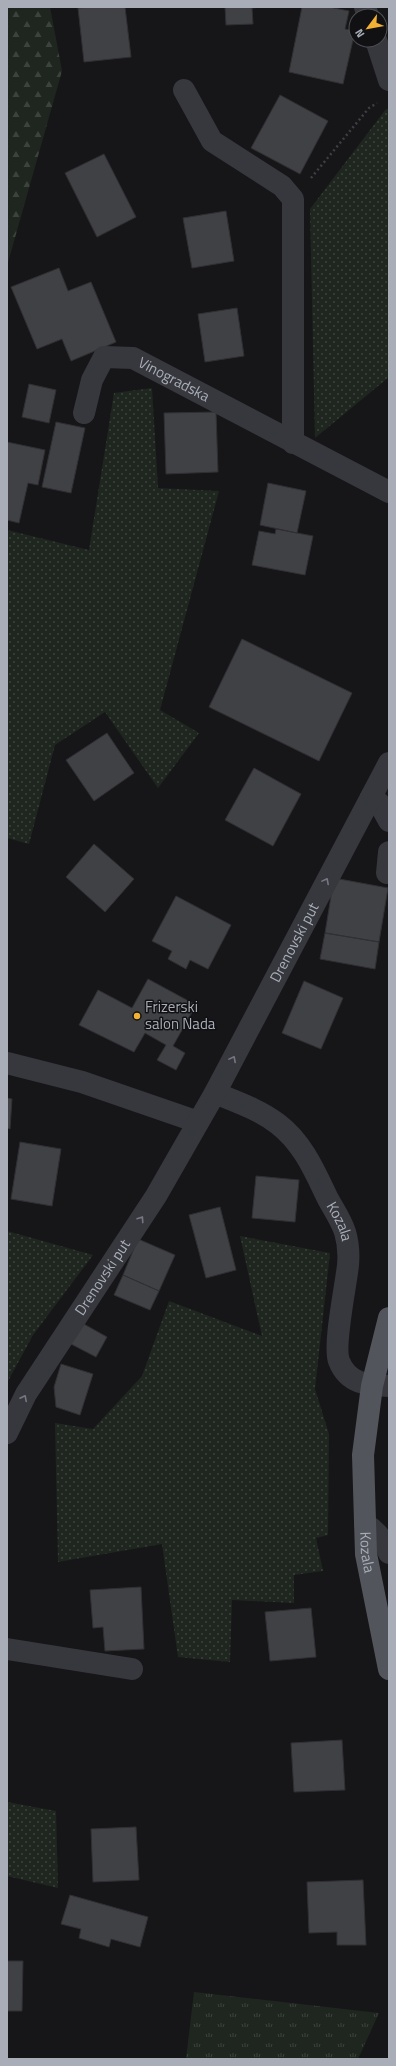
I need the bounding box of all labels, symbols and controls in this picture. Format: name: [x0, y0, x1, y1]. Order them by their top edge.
north arrow: [348, 8, 388, 48]
text: N: [351, 26, 368, 41]
street label: Vinogradska: [134, 351, 214, 407]
one-way arrow: [322, 878, 329, 886]
street label: Drenovski put: [263, 898, 325, 986]
place label: Frizerski salon Nada: [145, 995, 216, 1035]
marker: Frizerski salon Nada: [132, 1011, 142, 1021]
one-way arrow: [229, 1055, 236, 1063]
street label: Kozala: [321, 1197, 359, 1244]
one-way arrow: [136, 1216, 143, 1223]
street label: Drenovski put: [69, 1234, 136, 1320]
one-way arrow: [19, 1395, 27, 1402]
street label: Kozala: [354, 1531, 382, 1575]

